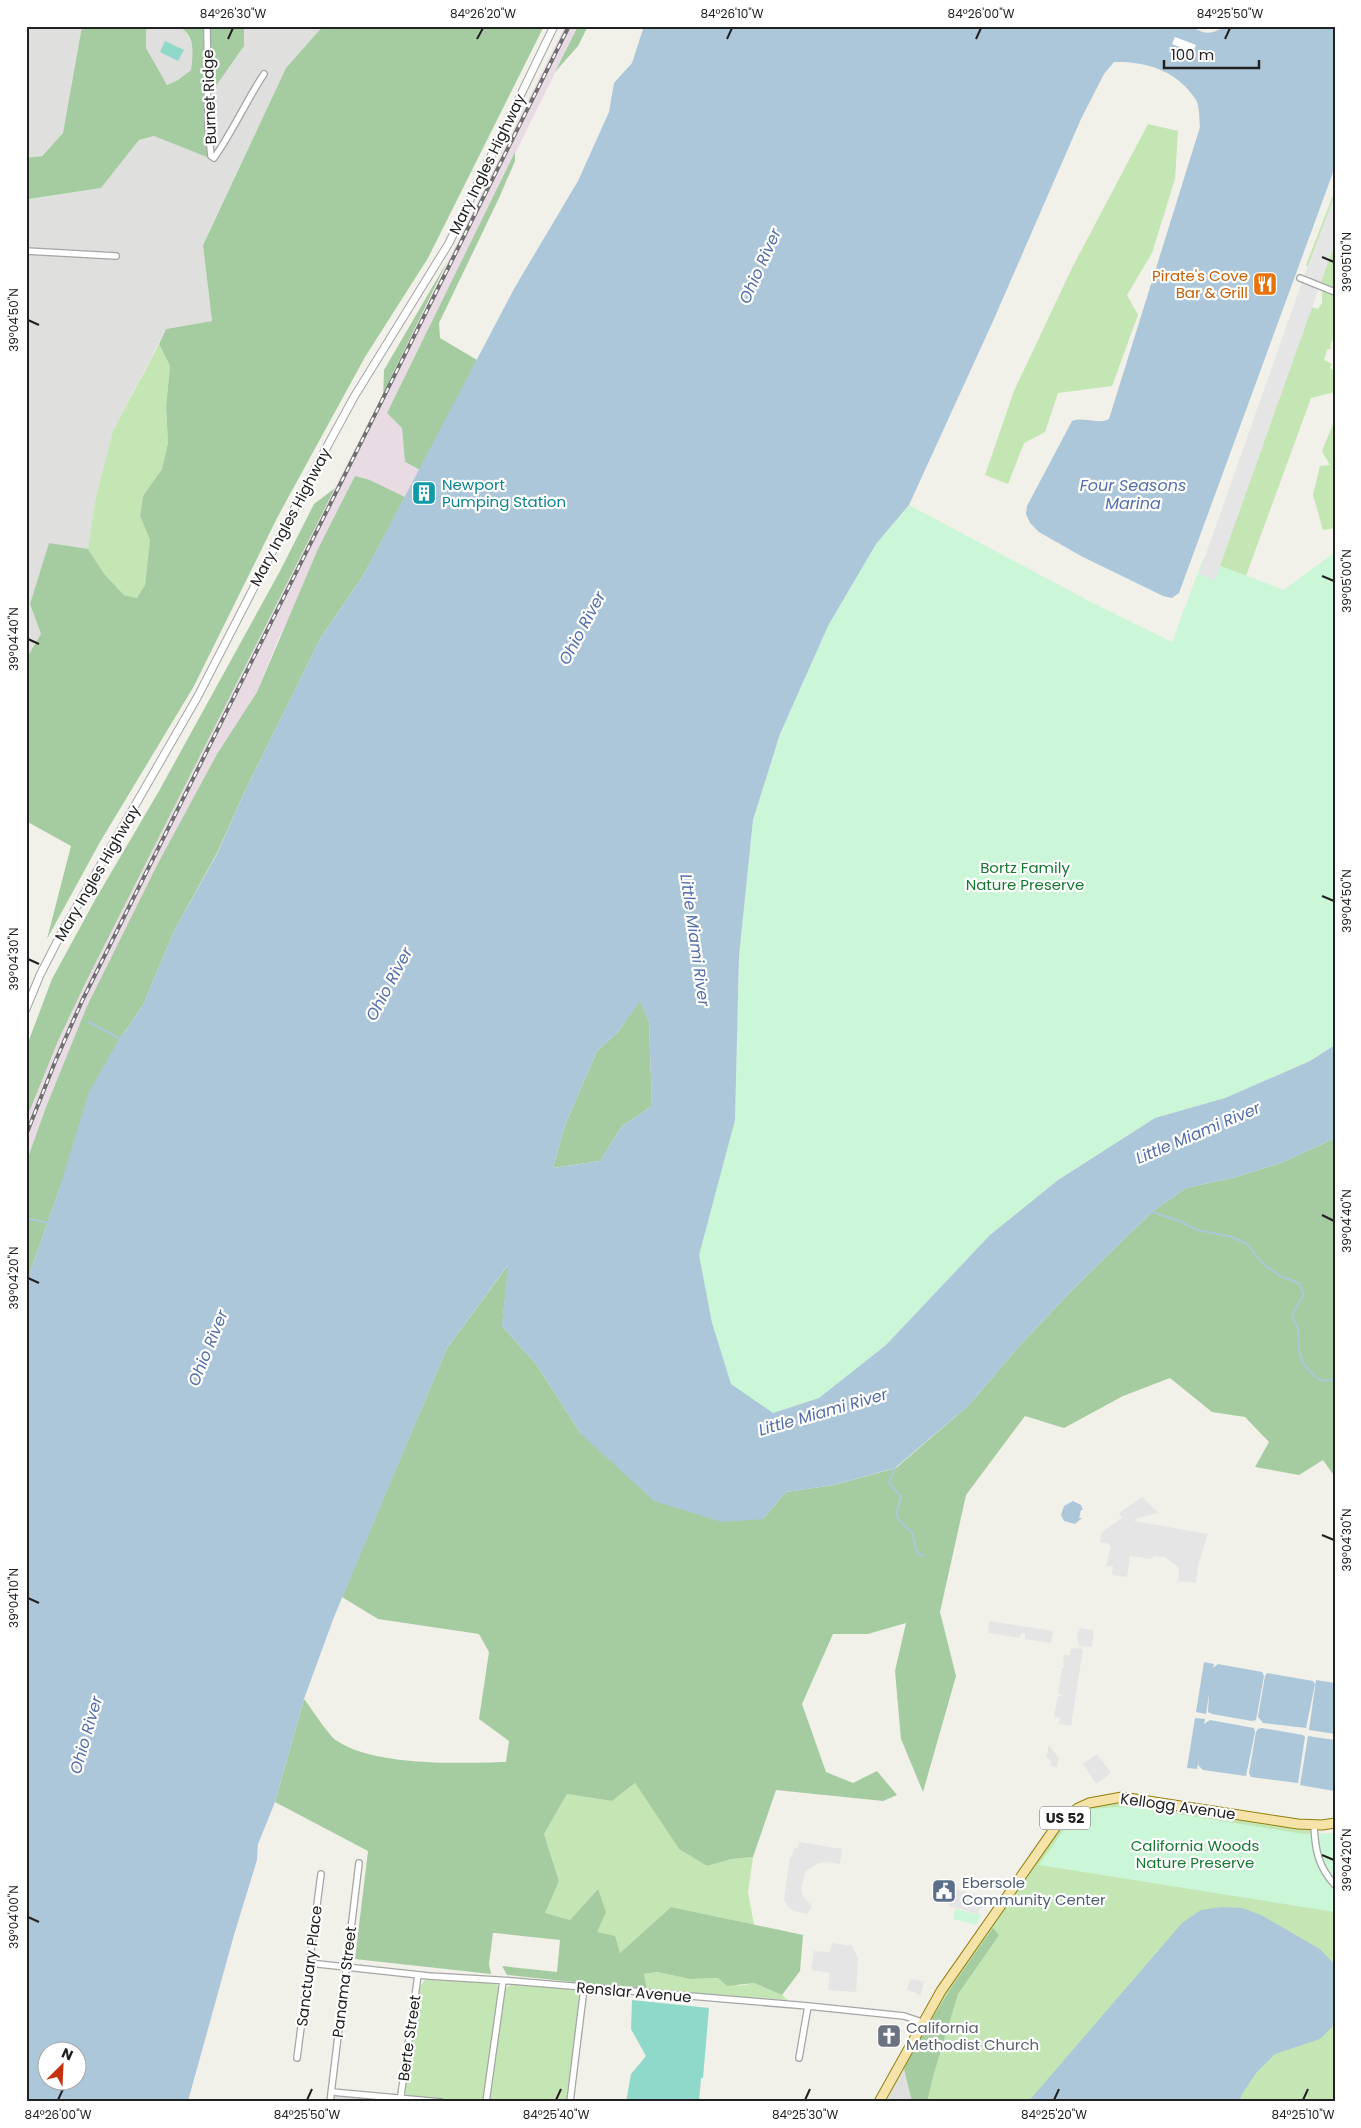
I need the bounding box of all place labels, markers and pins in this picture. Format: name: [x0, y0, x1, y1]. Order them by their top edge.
place label: Pirate's Cove Bar & Grill: [1152, 265, 1248, 303]
restaurant icon: Pirate's Cove Bar & Grill: [1252, 271, 1278, 297]
place label: Newport Pumping Station: [442, 474, 566, 512]
building icon: Newport Pumping Station: [411, 480, 437, 506]
place label: Ebersole Community Center: [962, 1872, 1106, 1910]
public building icon: Ebersole Community Center: [931, 1878, 957, 1904]
place label: California Methodist Church: [906, 2017, 1039, 2055]
church icon: California Methodist Church: [876, 2023, 902, 2049]

